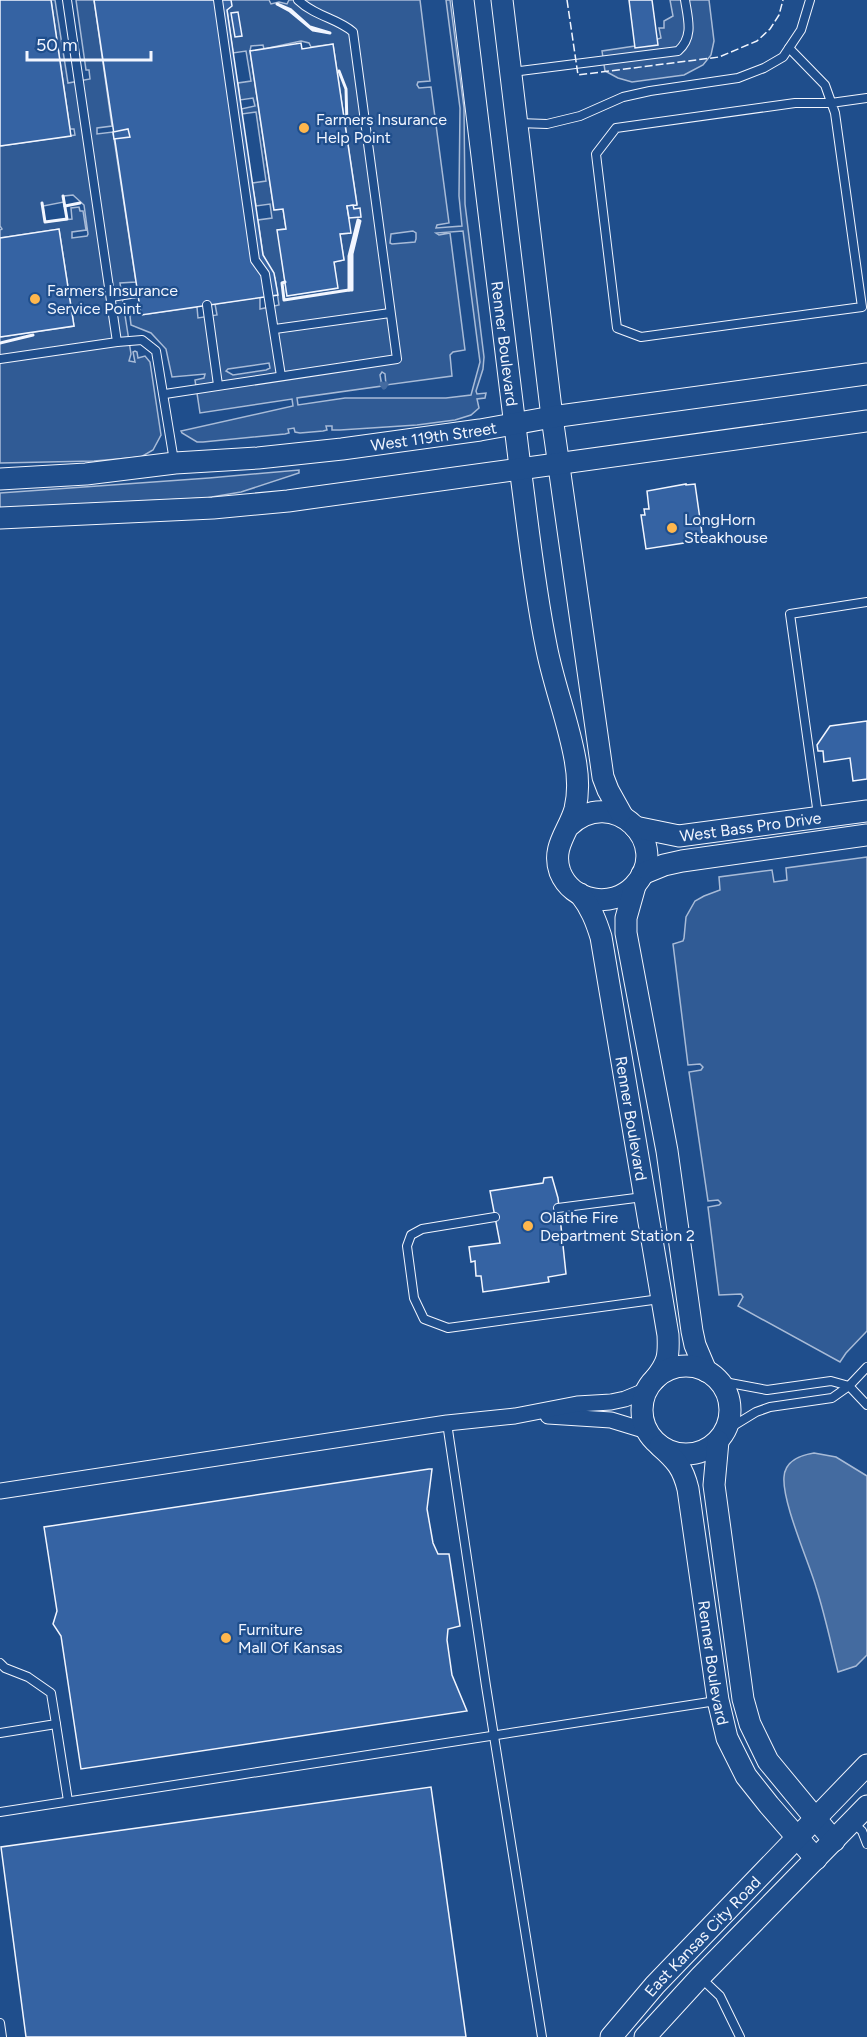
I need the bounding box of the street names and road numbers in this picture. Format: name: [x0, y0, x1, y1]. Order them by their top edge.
street label: Renner Boulevard: [487, 280, 521, 407]
street label: West 119th Street: [370, 418, 498, 455]
street label: West Bass Pro Drive: [679, 808, 823, 846]
street label: Renner Boulevard: [611, 1055, 651, 1182]
street label: Renner Boulevard: [694, 1599, 733, 1727]
street label: East Kansas City Road: [640, 1872, 765, 2001]

